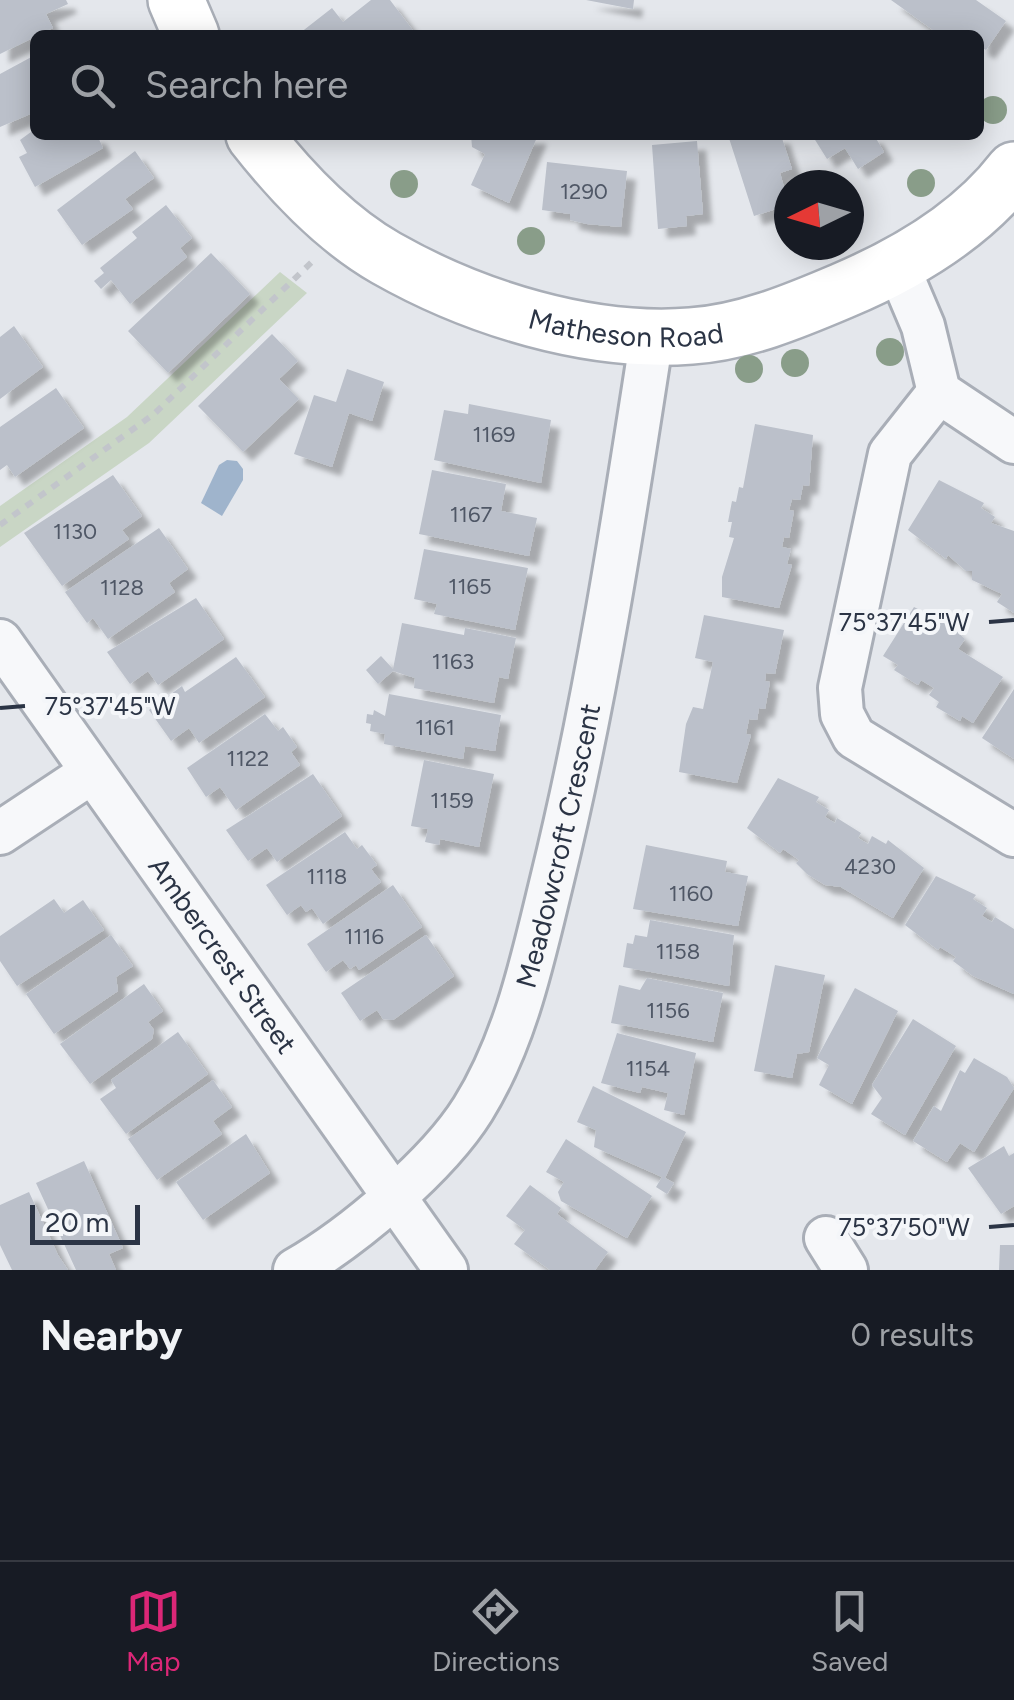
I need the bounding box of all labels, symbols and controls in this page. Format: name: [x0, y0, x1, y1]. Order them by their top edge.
search box: [30, 30, 984, 140]
icon: search: [65, 58, 120, 113]
text: Search here: [145, 62, 348, 108]
north arrow: [774, 170, 864, 260]
house number: 1290: [560, 178, 608, 205]
street label: Matheson Road: [525, 301, 726, 354]
house number: 1169: [472, 421, 516, 448]
house number: 1167: [450, 501, 492, 528]
house number: 1130: [53, 518, 97, 545]
house number: 1165: [448, 573, 492, 600]
house number: 1128: [100, 574, 144, 601]
text: 75°37'45"W: [839, 607, 969, 637]
house number: 1163: [432, 648, 474, 675]
text: 75°37'45"W: [45, 691, 175, 721]
street label: Meadowcroft Crescent: [508, 701, 607, 992]
house number: 1161: [415, 714, 455, 741]
house number: 1122: [227, 745, 269, 772]
house number: 1159: [430, 787, 474, 814]
street label: Ambercrest Street: [141, 850, 304, 1060]
house number: 4230: [844, 853, 896, 880]
house number: 1118: [307, 863, 347, 890]
house number: 1160: [669, 880, 713, 907]
house number: 1116: [344, 923, 384, 950]
house number: 1158: [656, 938, 700, 965]
house number: 1156: [646, 997, 690, 1024]
house number: 1154: [626, 1055, 670, 1082]
scale bar: [30, 1200, 140, 1244]
text: 20 m: [45, 1205, 109, 1239]
text: 75°37'50"W: [838, 1212, 970, 1242]
text: Nearby: [40, 1310, 182, 1361]
text: 0 results: [850, 1316, 974, 1354]
tab: Map: [126, 1584, 181, 1678]
tab: Directions: [432, 1584, 560, 1678]
tab: Saved: [811, 1584, 888, 1678]

